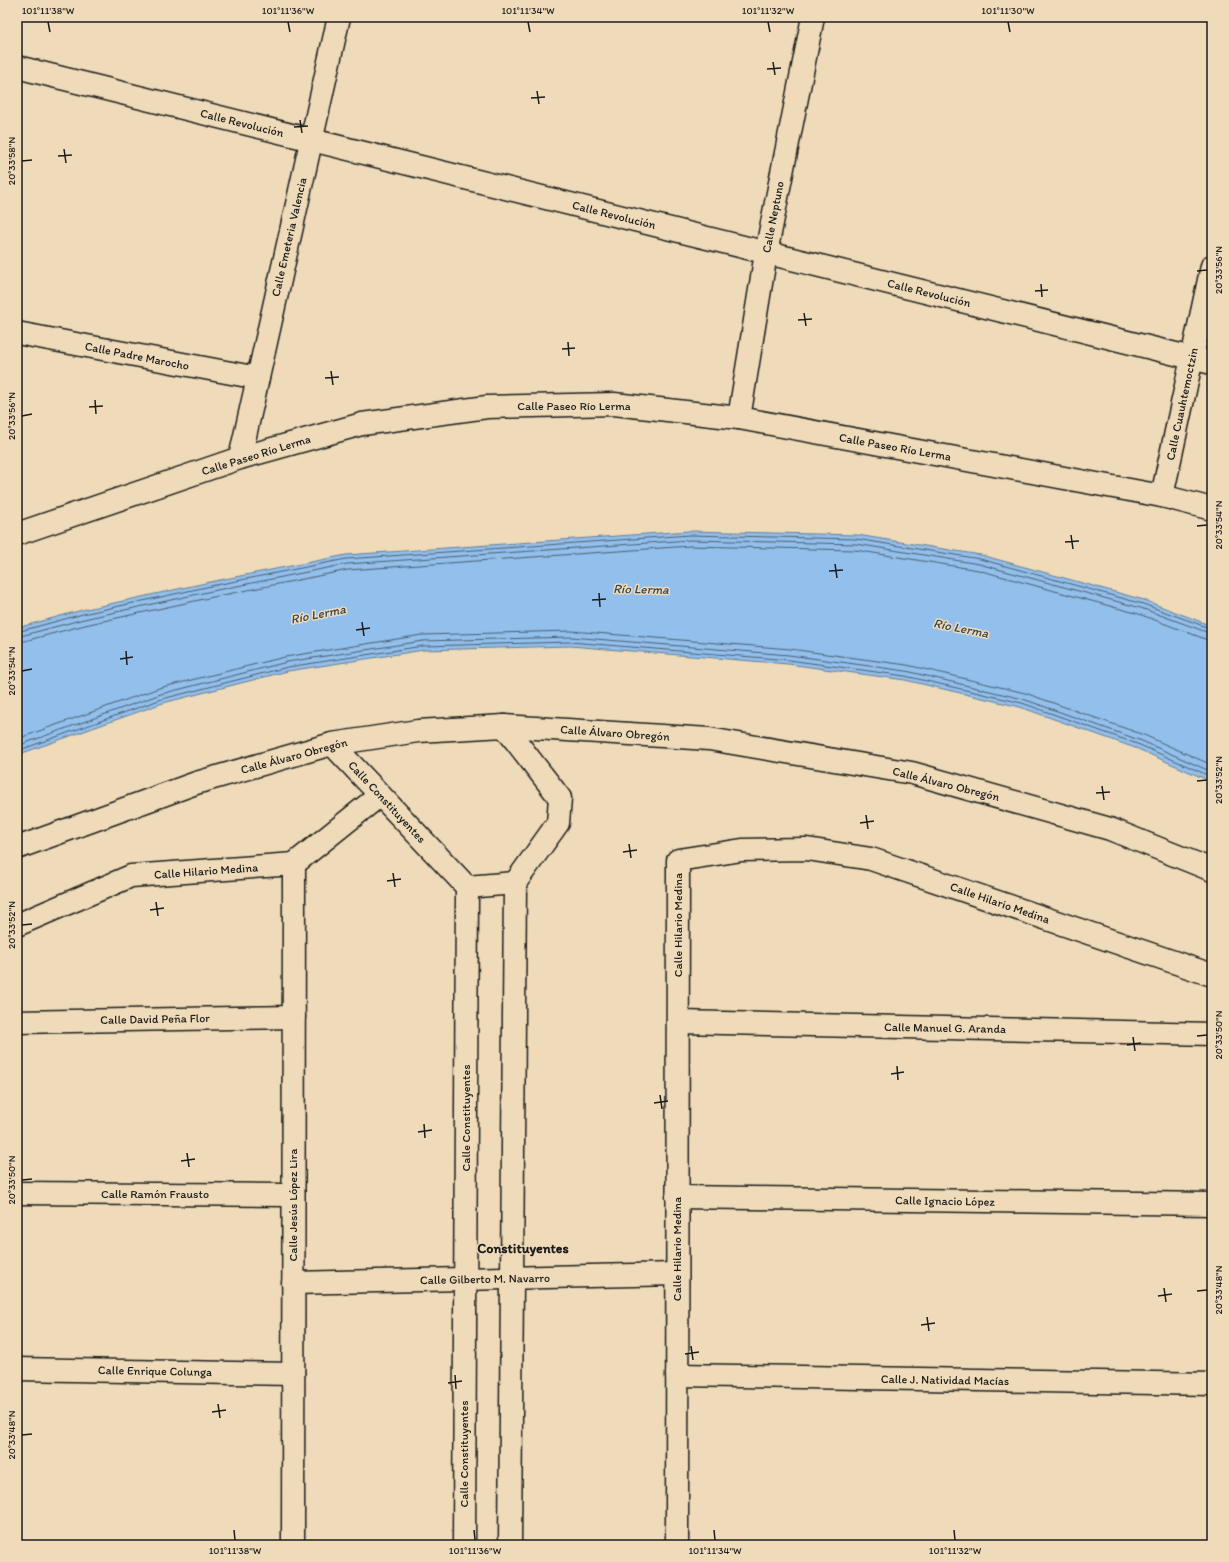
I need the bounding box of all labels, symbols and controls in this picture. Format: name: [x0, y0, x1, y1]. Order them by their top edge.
text: 101°11'38"W: [22, 4, 75, 17]
text: 101°11'36"W: [262, 4, 315, 17]
text: 101°11'34"W: [501, 4, 555, 17]
text: 101°11'32"W: [742, 4, 795, 17]
text: 101°11'30"W: [981, 4, 1035, 17]
street label: Calle Revolución: [199, 106, 285, 140]
text: 20°33'58"N: [5, 137, 18, 185]
street label: Calle Emeteria Valencia: [268, 175, 310, 298]
street label: Calle Neptuno: [759, 180, 787, 254]
street label: Calle Revolución: [571, 198, 657, 232]
text: 20°33'56"N: [1212, 246, 1225, 294]
street label: Calle Revolución: [886, 276, 972, 310]
street label: Calle Padre Marocho: [84, 339, 190, 373]
street label: Calle Cuauhtemoctzin: [1163, 346, 1201, 462]
text: 20°33'56"N: [5, 392, 18, 440]
street label: Calle Paseo Río Lerma: [517, 399, 631, 413]
street label: Calle Paseo Río Lerma: [838, 430, 952, 464]
street label: Calle Paseo Río Lerma: [200, 432, 312, 478]
text: 20°33'54"N: [1212, 500, 1225, 549]
water label: Río Lerma: [613, 581, 669, 597]
water label: Río Lerma: [289, 601, 347, 627]
water label: Río Lerma: [932, 615, 990, 641]
text: 20°33'54"N: [5, 646, 18, 695]
street label: Calle Álvaro Obregón: [560, 722, 670, 744]
street label: Calle Álvaro Obregón: [239, 735, 349, 777]
text: 20°33'52"N: [1212, 756, 1225, 804]
street label: Calle Constituyentes: [345, 758, 429, 846]
street label: Calle Álvaro Obregón: [891, 764, 1001, 804]
street label: Calle Hilario Medina: [153, 860, 259, 882]
street label: Calle Hilario Medina: [671, 872, 685, 977]
street label: Calle Hilario Medina: [948, 879, 1052, 927]
text: 20°33'52"N: [5, 901, 18, 949]
text: 20°33'50"N: [1212, 1010, 1225, 1059]
street label: Calle David Peña Flor: [100, 1011, 210, 1027]
street label: Calle Manuel G. Aranda: [884, 1020, 1006, 1036]
street label: Calle Constituyentes: [459, 1064, 473, 1172]
street label: Calle Jesús López Lira: [286, 1148, 300, 1261]
text: 20°33'50"N: [5, 1155, 18, 1204]
street label: Calle Ramón Frausto: [101, 1187, 209, 1201]
street label: Calle Ignacio López: [895, 1193, 996, 1209]
street label: Calle Hilario Medina: [670, 1196, 684, 1301]
district label: Constituyentes: [477, 1240, 569, 1257]
text: 20°33'48"N: [1212, 1265, 1225, 1315]
street label: Calle Gilberto M. Navarro: [420, 1271, 550, 1287]
street label: Calle Enrique Colunga: [98, 1363, 212, 1379]
street label: Calle J. Natividad Macías: [881, 1372, 1009, 1388]
street label: Calle Constituyentes: [457, 1400, 471, 1508]
text: 20°33'48"N: [5, 1410, 18, 1460]
text: 101°11'38"W: [209, 1544, 262, 1557]
text: 101°11'36"W: [449, 1544, 502, 1557]
text: 101°11'34"W: [688, 1544, 742, 1557]
text: 101°11'32"W: [929, 1544, 982, 1557]

